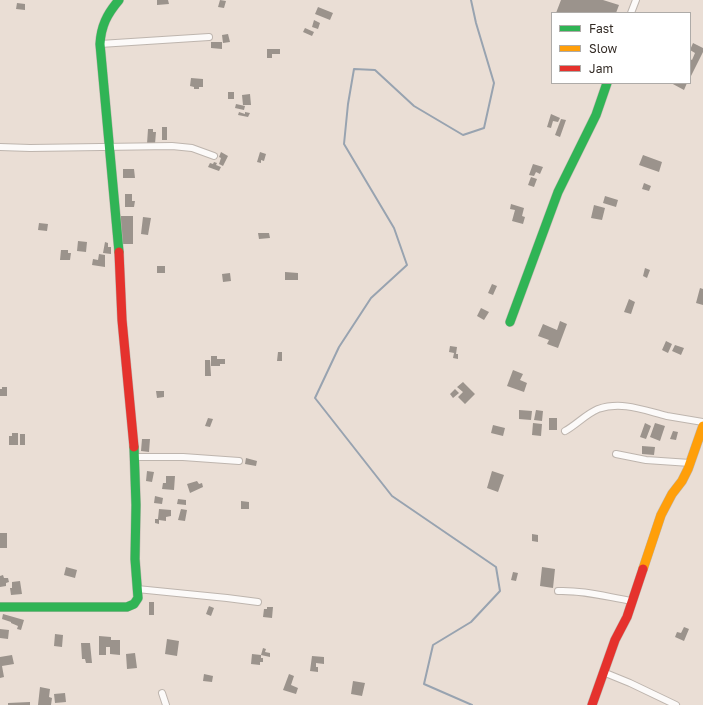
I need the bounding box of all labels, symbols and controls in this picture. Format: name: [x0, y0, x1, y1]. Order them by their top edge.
legend: [551, 12, 691, 84]
text: Fast: [589, 21, 614, 36]
text: Slow: [589, 41, 617, 56]
text: Jam: [589, 61, 613, 76]

